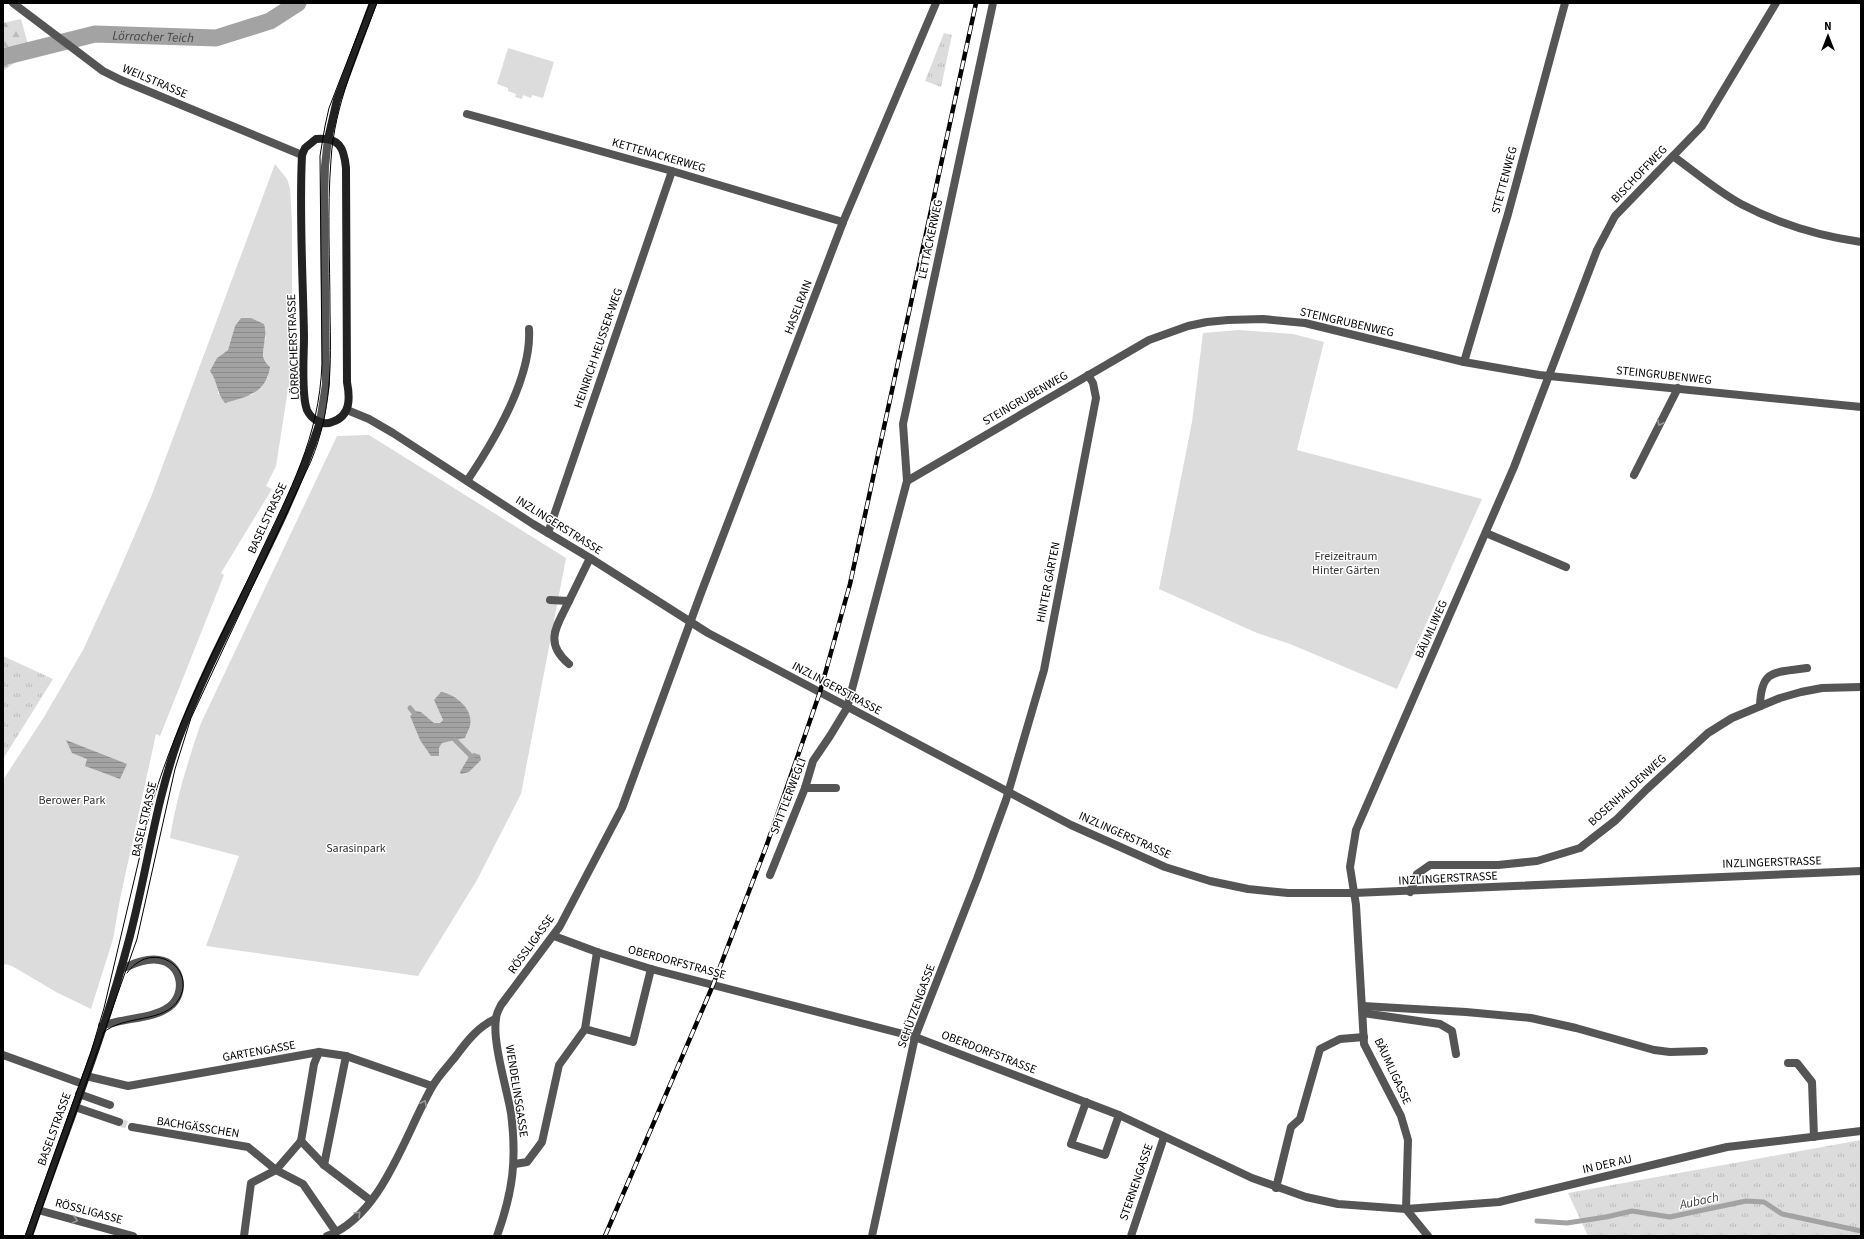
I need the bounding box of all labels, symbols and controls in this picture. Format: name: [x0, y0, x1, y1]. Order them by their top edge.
north arrow: [1808, 16, 1848, 56]
text: N: [1824, 19, 1832, 34]
water label: Lörracher Teich: [112, 27, 194, 47]
street label: WEILSTRASSE: [120, 60, 190, 103]
street label: KETTENACKERWEG: [610, 134, 708, 177]
street label: BISCHOFFWEG: [1607, 142, 1671, 207]
street label: STETTENWEG: [1487, 145, 1522, 216]
street label: LETTACKERWEG: [914, 198, 947, 281]
street label: HASELRAIN: [780, 277, 817, 337]
street label: HEINRICH HEUSSER-WEG: [570, 286, 627, 411]
street label: LÖRRACHERSTRASSE: [283, 294, 304, 400]
street label: STEINGRUBENWEG: [1298, 303, 1396, 342]
street label: STEINGRUBENWEG: [1615, 362, 1713, 389]
street label: STEINGRUBENWEG: [979, 367, 1071, 430]
one-way arrow: [1657, 419, 1665, 426]
street label: BASELSTRASSE: [244, 480, 291, 557]
street label: INZLINGERSTRASSE: [512, 492, 605, 559]
street label: HINTER GÄRTEN: [1032, 540, 1065, 624]
park label: Freizeitraum Hinter Gärten: [1312, 548, 1380, 579]
street label: BÄUMLIWEG: [1411, 597, 1452, 661]
street label: INZLINGERSTRASSE: [789, 658, 885, 719]
street label: BOSENHALDENWEG: [1584, 750, 1670, 830]
street label: SPITTLERWEGLI: [766, 756, 811, 837]
street label: BASELSTRASSE: [128, 780, 161, 858]
park label: Berower Park: [38, 792, 106, 809]
street label: INZLINGERSTRASSE: [1076, 807, 1174, 863]
park label: Sarasinpark: [326, 840, 386, 857]
street label: INZLINGERSTRASSE: [1722, 852, 1822, 873]
street label: INZLINGERSTRASSE: [1398, 867, 1498, 890]
street label: RÖSSLIGASSE: [504, 911, 559, 977]
street label: OBERDORFSTRASSE: [626, 941, 728, 984]
street label: SCHÜTZENGASSE: [893, 962, 940, 1050]
street label: OBERDORFSTRASSE: [939, 1026, 1039, 1078]
street label: BÄUMLIGASSE: [1370, 1035, 1415, 1107]
street label: GARTENGASSE: [221, 1037, 297, 1066]
street label: WENDELINSGASSE: [501, 1044, 532, 1138]
street label: BASELSTRASSE: [33, 1090, 76, 1168]
one-way arrow: [419, 1099, 427, 1107]
street label: BACHGÄSSCHEN: [155, 1113, 240, 1142]
street label: STERNENGASSE: [1115, 1141, 1158, 1223]
street label: IN DER AU: [1581, 1151, 1634, 1178]
water label: Aubach: [1677, 1188, 1721, 1214]
street label: RÖSSLIGASSE: [53, 1194, 125, 1229]
one-way arrow: [353, 1211, 361, 1219]
one-way arrow: [72, 1215, 79, 1224]

